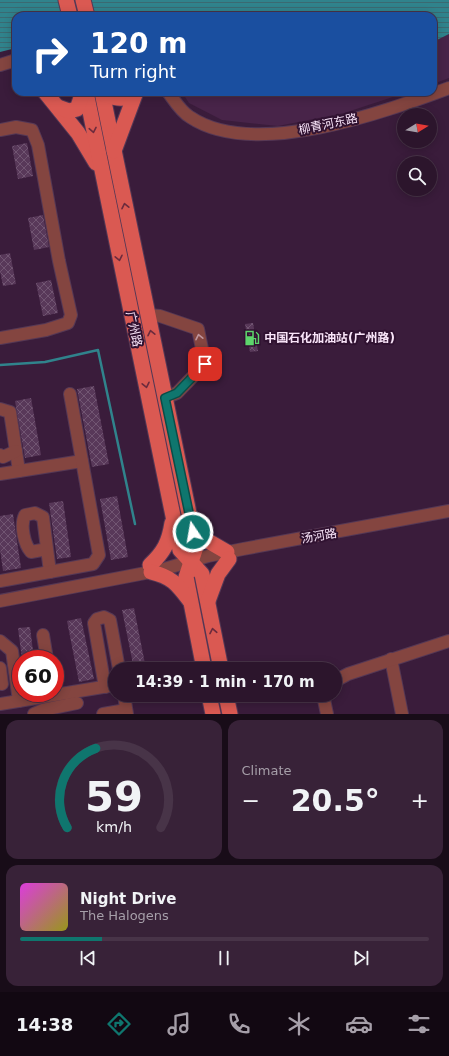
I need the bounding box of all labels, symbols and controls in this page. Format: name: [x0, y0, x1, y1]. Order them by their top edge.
text: 120 m: [90, 27, 187, 60]
icon: right: [24, 28, 76, 80]
text: Turn right: [90, 61, 176, 82]
north arrow: [397, 108, 437, 148]
map controls: [397, 108, 437, 196]
street label: 柳青河东路: [297, 111, 359, 137]
one-way arrow: [88, 127, 97, 133]
button: search: [397, 156, 437, 196]
one-way arrow: [121, 203, 130, 209]
one-way arrow: [115, 254, 123, 261]
street label: 广州路: [123, 310, 145, 348]
fuel station icon: 中国石化加油站(广州路): [243, 329, 261, 347]
one-way arrow: [148, 330, 156, 336]
place label: 中国石化加油站(广州路): [264, 331, 395, 345]
one-way arrow: [196, 334, 204, 340]
pin: [188, 347, 222, 381]
icon: arrive: [194, 353, 216, 375]
one-way arrow: [141, 382, 149, 388]
position arrow: [172, 511, 214, 553]
street label: 汤河路: [300, 526, 338, 546]
one-way arrow: [210, 628, 218, 634]
speed limit sign: 60: [12, 650, 64, 702]
text: 14:39 · 1 min · 170 m: [135, 673, 315, 691]
text: Climate: [242, 763, 292, 778]
text: 59: [85, 771, 143, 820]
text: 20.5°: [291, 783, 380, 818]
text: −: [242, 788, 260, 813]
text: +: [411, 788, 429, 813]
text: km/h: [96, 818, 132, 834]
text: Night Drive: [80, 890, 176, 908]
text: The Halogens: [80, 908, 169, 923]
icon: previous: [77, 947, 99, 969]
icon: pause: [213, 947, 235, 969]
icon: next: [350, 947, 372, 969]
icon: directions: [105, 1010, 133, 1038]
icon: music: [165, 1010, 193, 1038]
icon: phone: [225, 1010, 253, 1038]
icon: climate: [285, 1010, 313, 1038]
icon: car: [345, 1010, 373, 1038]
icon: filters: [405, 1010, 433, 1038]
text: 14:38: [16, 1014, 73, 1035]

